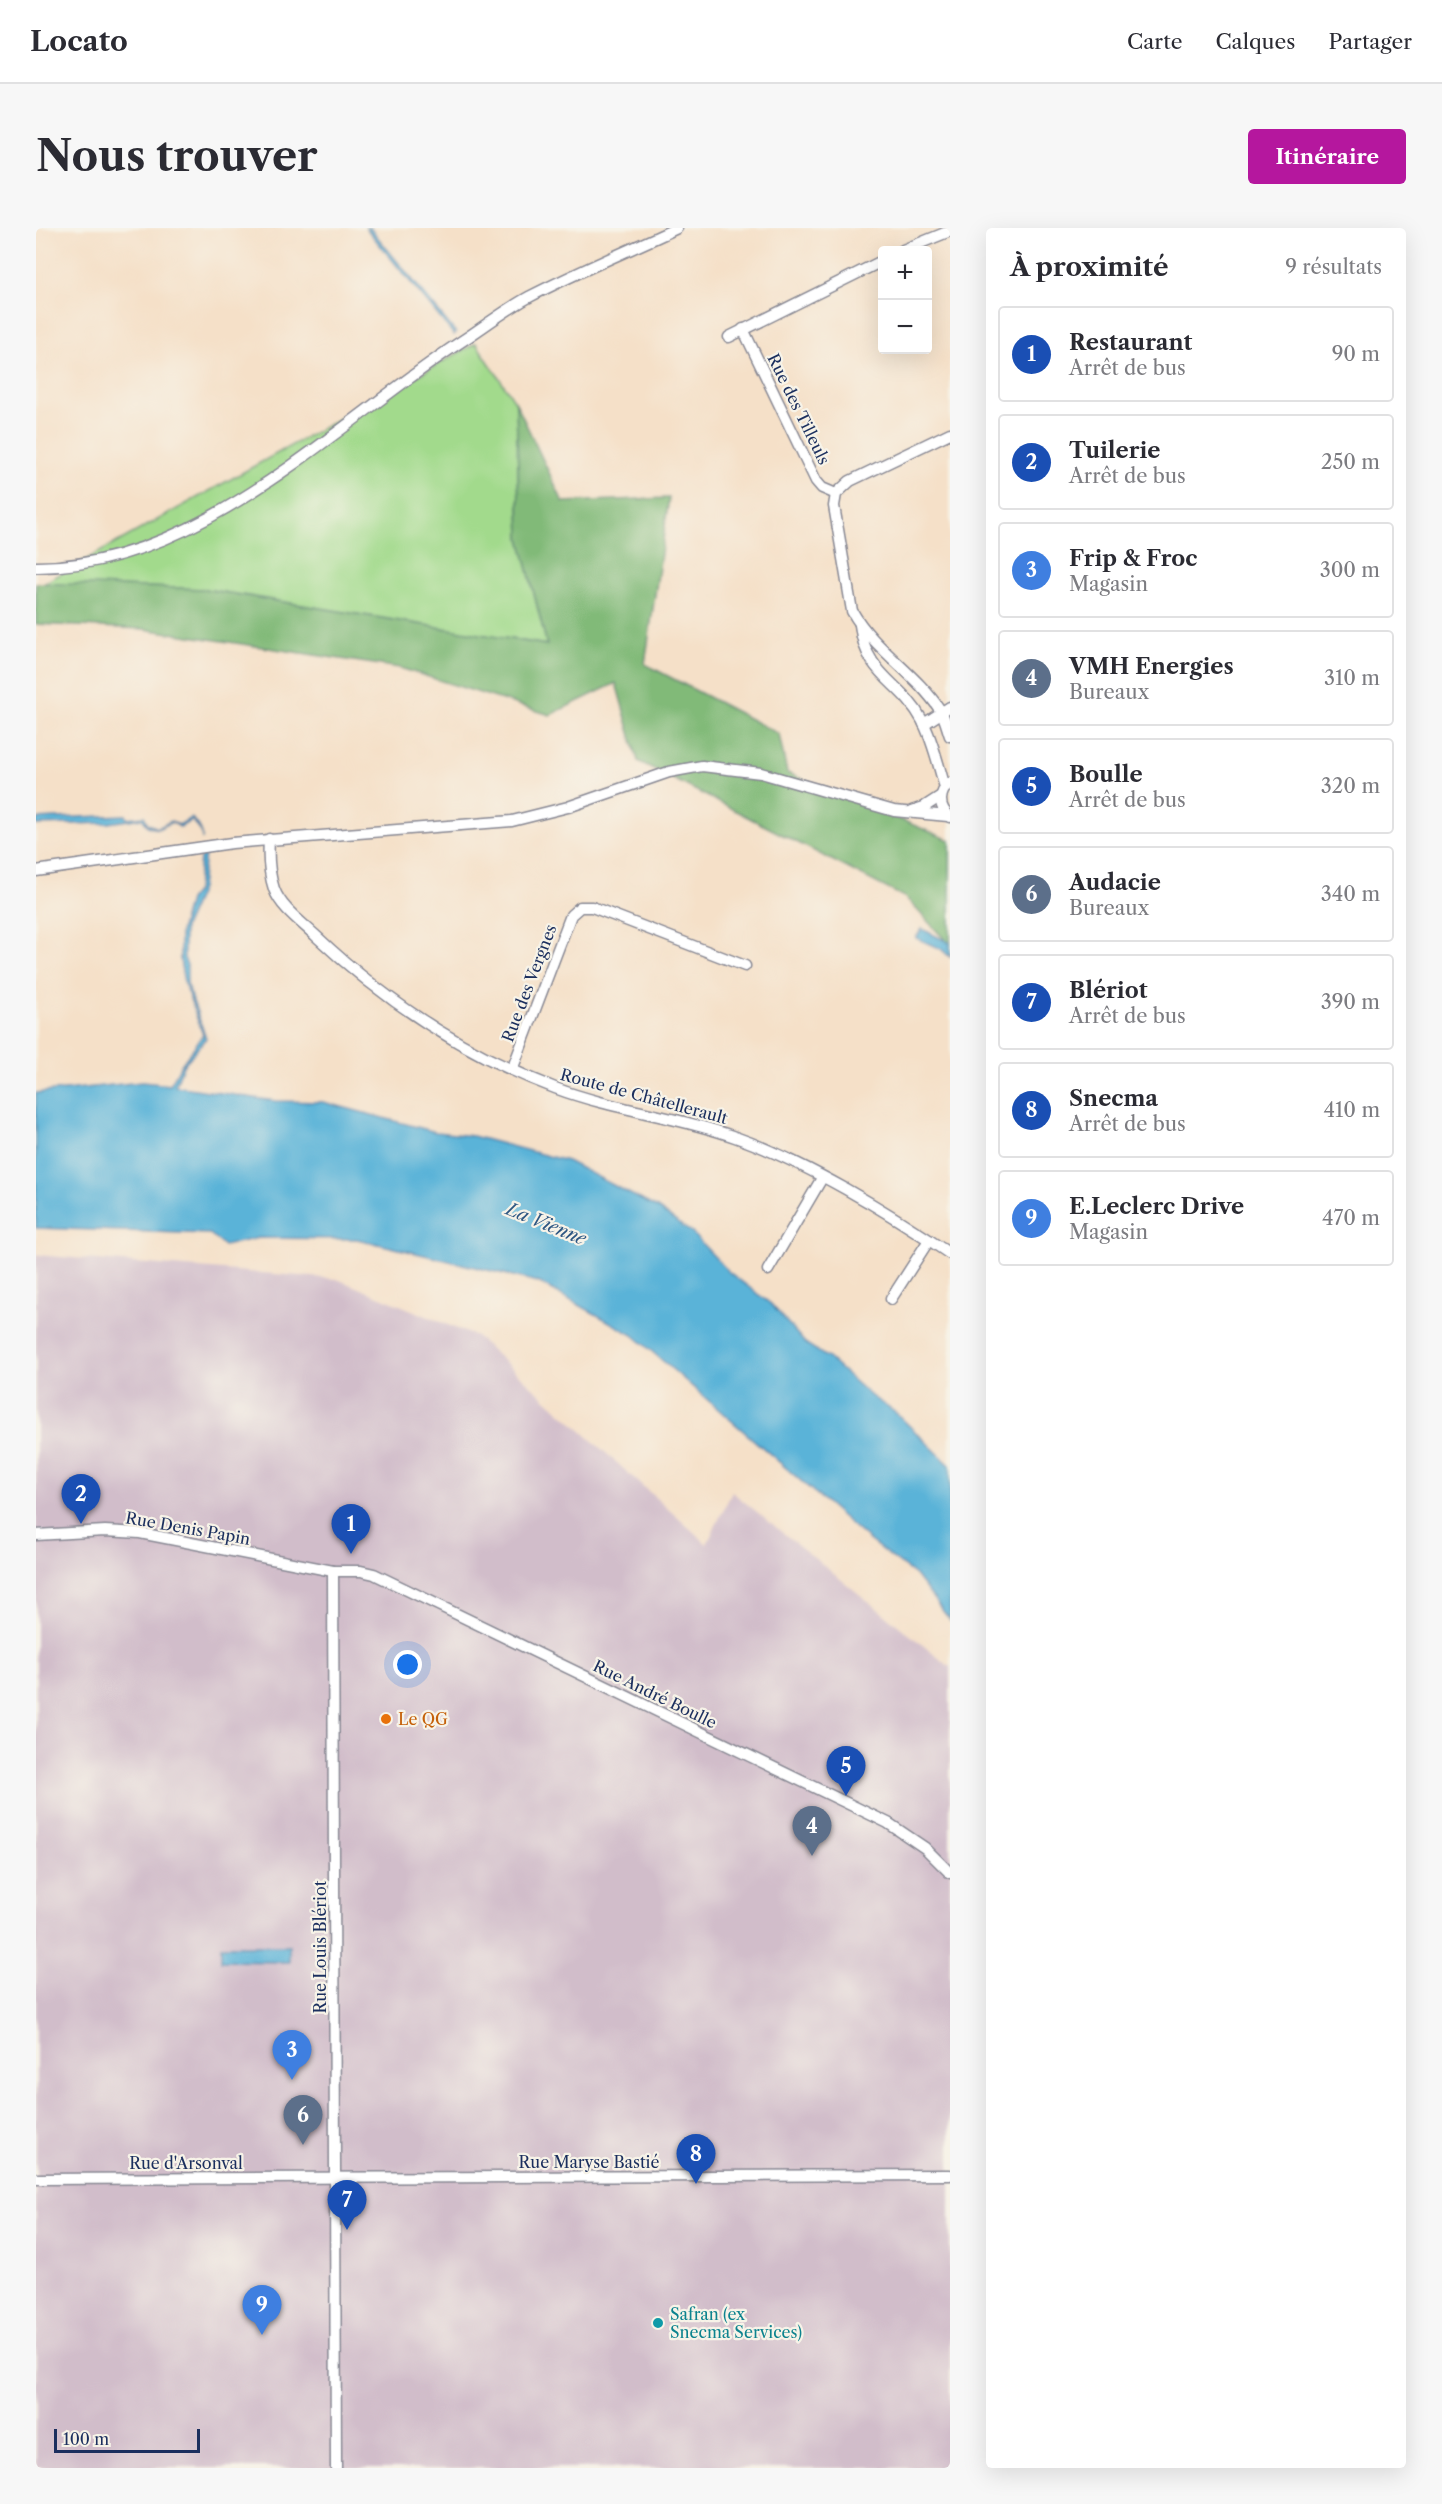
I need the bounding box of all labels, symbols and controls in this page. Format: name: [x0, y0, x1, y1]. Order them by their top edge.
text: Locato: [30, 24, 128, 58]
text: Carte: [1127, 29, 1182, 54]
text: Calques: [1215, 29, 1295, 54]
text: Partager: [1328, 29, 1412, 54]
button: Itinéraire: [1248, 129, 1406, 184]
text: Nous trouver: [36, 130, 318, 182]
map controls: [878, 246, 932, 354]
button: +: [878, 246, 932, 300]
text: À proximité: [1010, 251, 1169, 283]
text: 9 résultats: [1285, 255, 1382, 279]
button: −: [878, 300, 932, 354]
text: Restaurant: [1069, 329, 1192, 356]
text: 1: [1027, 342, 1036, 366]
text: 90 m: [1332, 342, 1380, 366]
street label: Rue des Tilleuls: [764, 350, 835, 468]
text: Arrêt de bus: [1069, 356, 1186, 380]
text: Tuilerie: [1069, 437, 1160, 464]
text: 2: [1026, 450, 1037, 474]
text: 250 m: [1321, 450, 1380, 474]
text: Arrêt de bus: [1069, 464, 1186, 488]
text: Frip & Froc: [1069, 545, 1197, 572]
text: 3: [1026, 558, 1037, 582]
text: 300 m: [1320, 558, 1380, 582]
text: Magasin: [1069, 572, 1148, 596]
text: VMH Energies: [1069, 653, 1234, 680]
text: 4: [1026, 666, 1037, 690]
text: 310 m: [1324, 666, 1380, 690]
text: Bureaux: [1069, 680, 1149, 704]
text: Boulle: [1069, 761, 1143, 788]
text: 5: [1026, 774, 1037, 798]
text: 320 m: [1321, 774, 1380, 798]
text: Arrêt de bus: [1069, 788, 1186, 812]
text: Audacie: [1069, 869, 1161, 896]
text: 6: [1026, 882, 1037, 906]
text: 340 m: [1321, 882, 1380, 906]
text: Bureaux: [1069, 896, 1149, 920]
street label: Rue des Vergnes: [497, 921, 561, 1045]
text: Blériot: [1069, 977, 1148, 1004]
text: 7: [1026, 990, 1037, 1014]
text: 390 m: [1321, 990, 1380, 1014]
text: Arrêt de bus: [1069, 1004, 1186, 1028]
street label: Route de Châtellerault: [558, 1064, 730, 1128]
text: Snecma: [1069, 1085, 1158, 1112]
text: 8: [1025, 1098, 1038, 1122]
text: 410 m: [1323, 1098, 1380, 1122]
text: Arrêt de bus: [1069, 1112, 1186, 1136]
text: E.Leclerc Drive: [1069, 1193, 1244, 1220]
water label: La Vienne: [501, 1197, 590, 1250]
text: 9: [1026, 1206, 1037, 1230]
text: 470 m: [1322, 1206, 1380, 1230]
text: Magasin: [1069, 1220, 1148, 1244]
pin: 2: [62, 1474, 100, 1524]
pin: 1: [332, 1504, 370, 1554]
street label: Rue Denis Papin: [124, 1507, 252, 1549]
your location: [393, 1650, 422, 1679]
street label: Rue André Boulle: [590, 1655, 720, 1733]
place label: Le QG: [398, 1709, 448, 1729]
marker: Le QG: [379, 1712, 393, 1726]
pin: 5: [826, 1746, 866, 1796]
pin: 4: [792, 1806, 832, 1856]
street label: Rue Louis Blériot: [310, 1880, 330, 2013]
pin: 3: [272, 2030, 312, 2080]
pin: 6: [284, 2096, 322, 2145]
pin: 8: [676, 2134, 716, 2184]
street label: Rue Maryse Bastié: [519, 2152, 659, 2172]
street label: Rue d'Arsonval: [129, 2153, 243, 2173]
pin: 7: [328, 2180, 366, 2230]
pin: 9: [242, 2286, 282, 2335]
place label: Safran (ex Snecma Services): [670, 2304, 802, 2342]
marker: Safran (ex Snecma Services): [651, 2316, 665, 2330]
scale bar: [54, 2426, 200, 2454]
text: 100 m: [63, 2429, 109, 2449]

